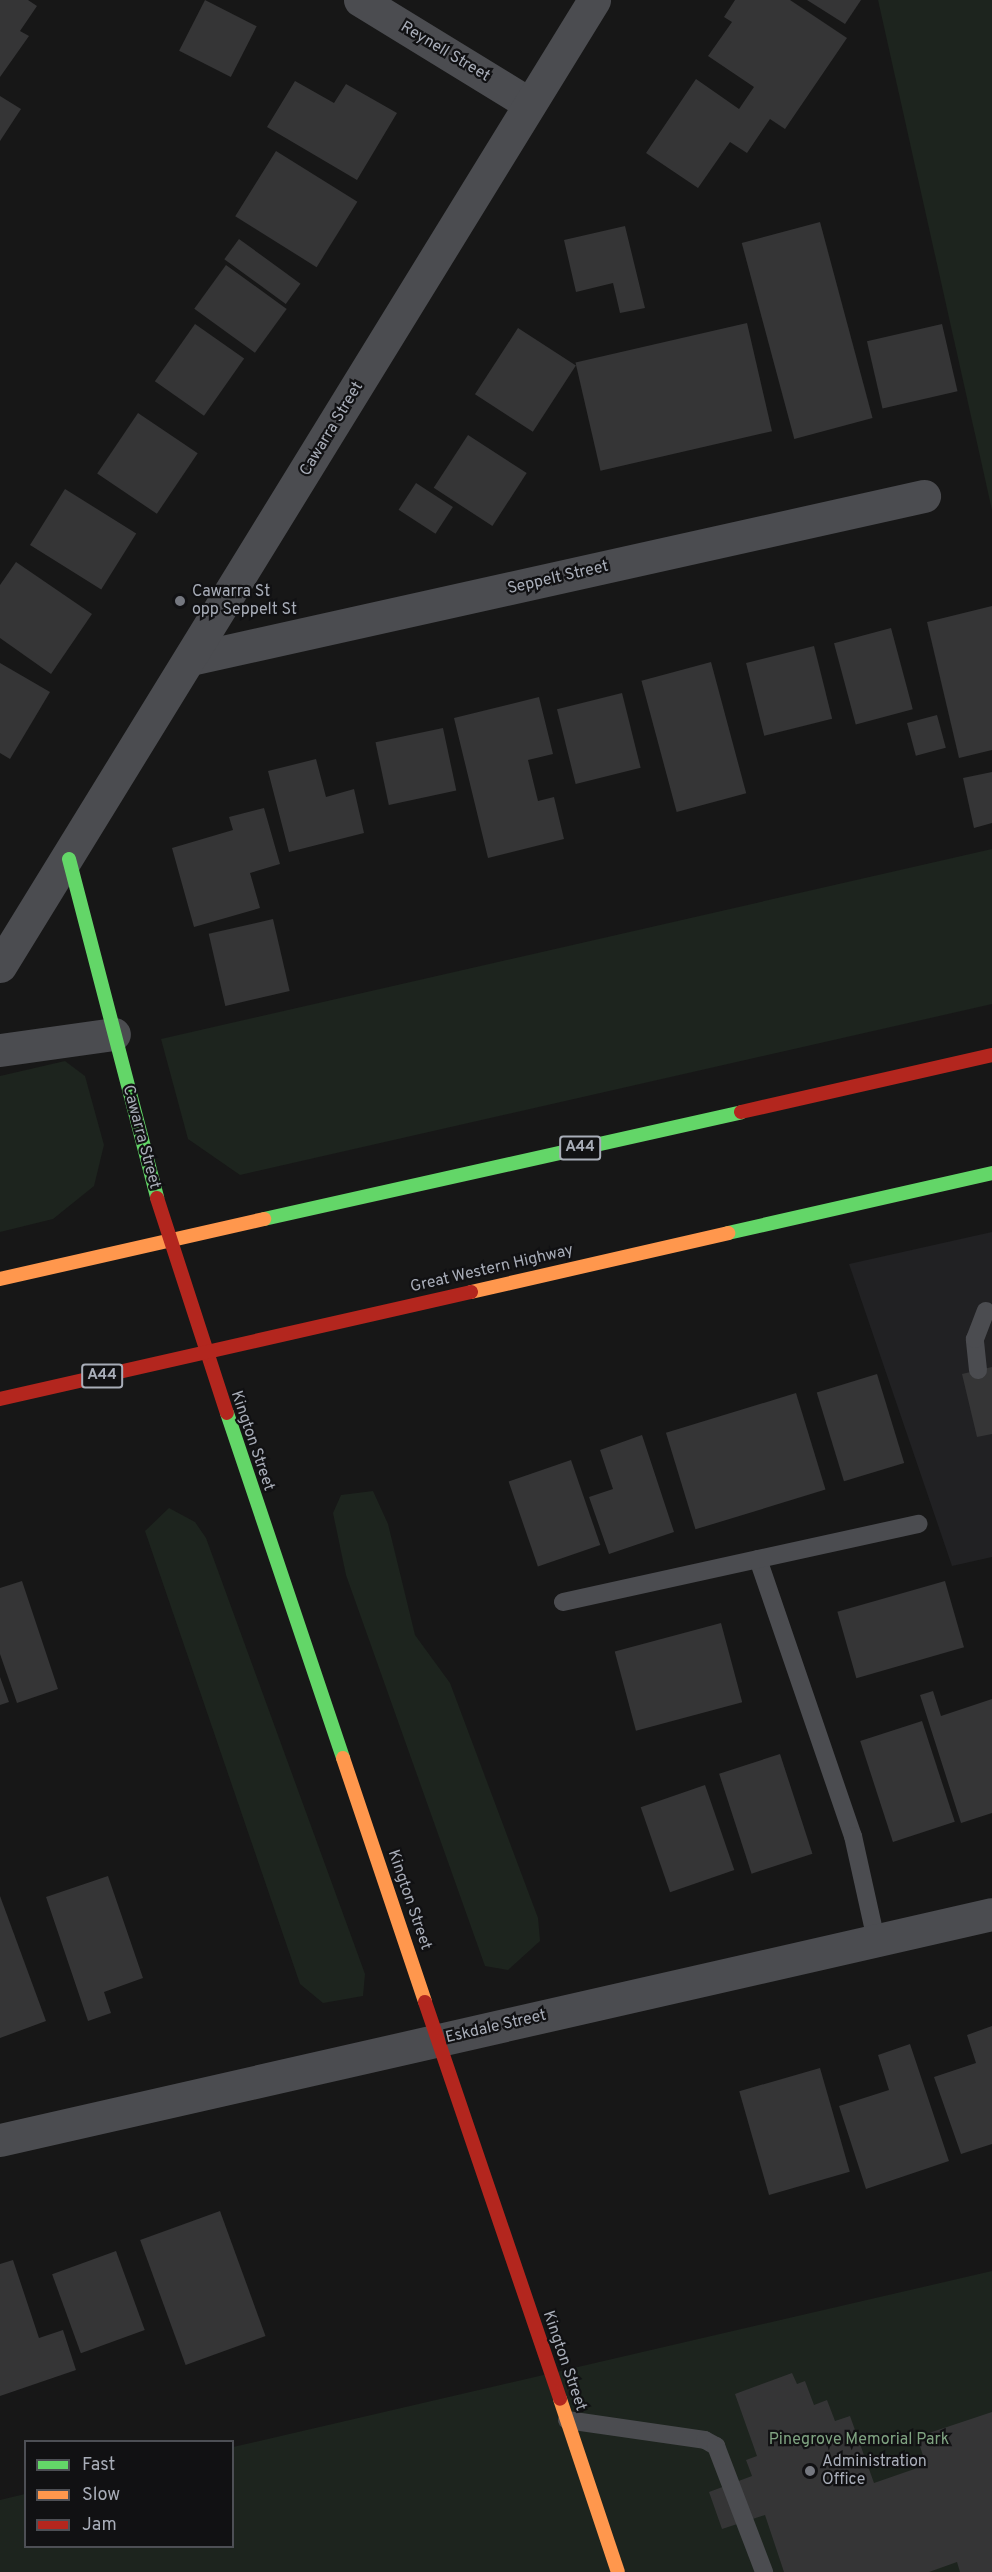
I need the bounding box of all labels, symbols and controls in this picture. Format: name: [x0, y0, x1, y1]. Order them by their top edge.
street label: Reynell Street: [397, 18, 493, 86]
street label: Cawarra Street: [296, 378, 368, 480]
street label: Seppelt Street: [506, 557, 610, 599]
place label: Cawarra St opp Seppelt St: [192, 582, 297, 620]
marker: Cawarra St opp Seppelt St: [173, 594, 187, 608]
street label: Cawarra Street: [118, 1083, 164, 1191]
road number: A44: [559, 1136, 601, 1160]
street label: Great Western Highway: [408, 1241, 576, 1297]
road number: A44: [81, 1364, 123, 1388]
street label: Kington Street: [226, 1389, 278, 1493]
street label: Kington Street: [383, 1848, 435, 1952]
street label: Eskdale Street: [444, 2006, 548, 2048]
street label: Kington Street: [538, 2309, 590, 2413]
park label: Pinegrove Memorial Park: [769, 2430, 949, 2450]
legend: [24, 2440, 234, 2548]
place label: Administration Office: [822, 2452, 927, 2490]
text: Fast: [82, 2454, 115, 2477]
marker: Administration Office: [803, 2464, 817, 2478]
text: Slow: [82, 2484, 120, 2507]
text: Jam: [82, 2514, 117, 2537]

